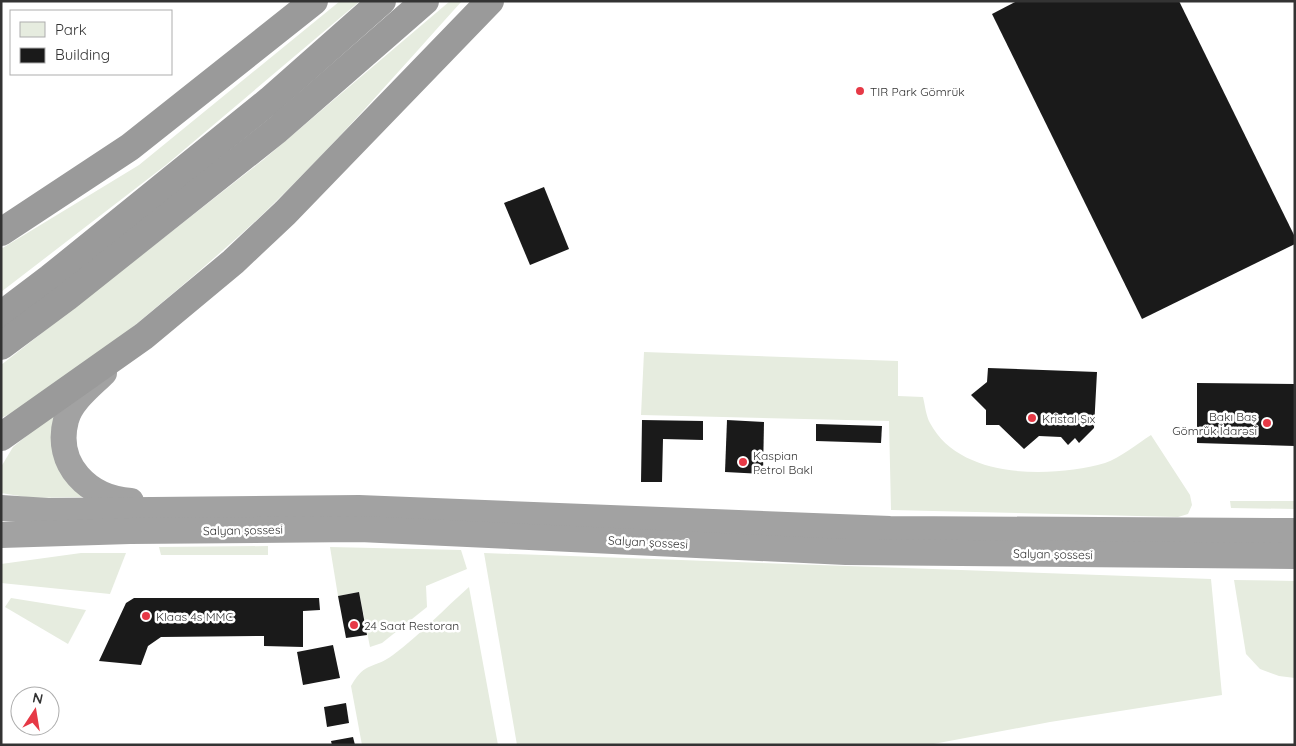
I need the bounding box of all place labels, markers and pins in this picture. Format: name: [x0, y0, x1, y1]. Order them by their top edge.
place label: TIR Park Gömrük: [870, 84, 965, 99]
marker: TIR Park Gömrük: [854, 85, 866, 97]
place label: Bakı Baş Gömrük İdarəsi: [1172, 409, 1257, 438]
place label: Kristal Şıx: [1042, 411, 1096, 426]
marker: Kristal Şıx: [1026, 412, 1038, 424]
marker: Bakı Baş Gömrük İdarəsi: [1261, 417, 1273, 429]
place label: Kaspian Petrol Bakl: [753, 448, 813, 477]
marker: Kaspian Petrol Bakl: [737, 456, 749, 468]
place label: Klaas 4s MMC: [156, 609, 234, 624]
marker: Klaas 4s MMC: [140, 610, 152, 622]
place label: 24 Saat Restoran: [364, 618, 459, 633]
marker: 24 Saat Restoran: [348, 619, 360, 631]

